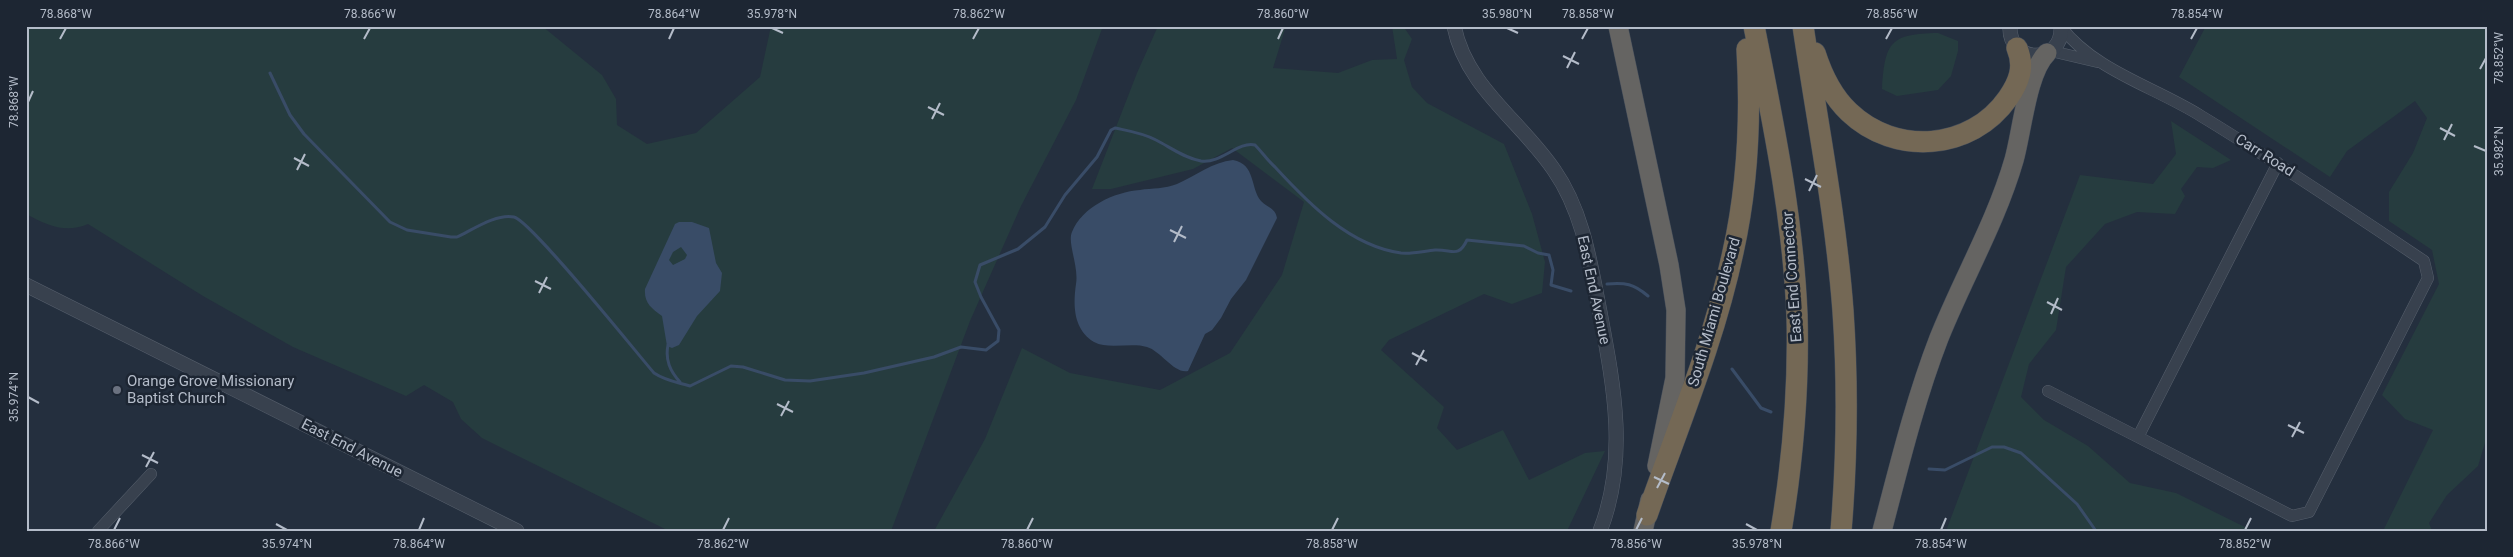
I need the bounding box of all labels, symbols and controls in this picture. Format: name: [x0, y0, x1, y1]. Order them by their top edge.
text: 78.868°W: [40, 7, 92, 21]
text: 78.866°W: [344, 7, 396, 21]
text: 78.864°W: [648, 7, 700, 21]
text: 35.978°N: [747, 7, 797, 21]
text: 78.862°W: [953, 7, 1005, 21]
text: 78.860°W: [1257, 7, 1309, 21]
text: 35.980°N: [1482, 7, 1532, 21]
text: 78.858°W: [1562, 7, 1614, 21]
text: 78.856°W: [1866, 7, 1918, 21]
text: 78.854°W: [2171, 7, 2223, 21]
text: 78.852°W: [2492, 32, 2506, 84]
text: 78.868°W: [7, 76, 21, 128]
text: 35.982°N: [2492, 126, 2506, 176]
street label: Carr Road: [2232, 130, 2298, 180]
street label: East End Connector: [1778, 211, 1806, 343]
street label: East End Avenue: [1574, 234, 1614, 346]
street label: South Miami Boulevard: [1684, 235, 1744, 389]
text: 35.974°N: [7, 372, 21, 422]
place label: Orange Grove Missionary Baptist Church: [127, 372, 294, 407]
marker: Orange Grove Missionary Baptist Church: [111, 384, 123, 396]
street label: East End Avenue: [298, 415, 406, 481]
text: 78.866°W: [88, 537, 140, 551]
text: 35.974°N: [262, 537, 312, 551]
text: 78.864°W: [393, 537, 445, 551]
text: 78.862°W: [697, 537, 749, 551]
text: 78.860°W: [1001, 537, 1053, 551]
text: 78.858°W: [1306, 537, 1358, 551]
text: 78.856°W: [1610, 537, 1662, 551]
text: 35.978°N: [1732, 537, 1782, 551]
text: 78.854°W: [1915, 537, 1967, 551]
text: 78.852°W: [2219, 537, 2271, 551]

